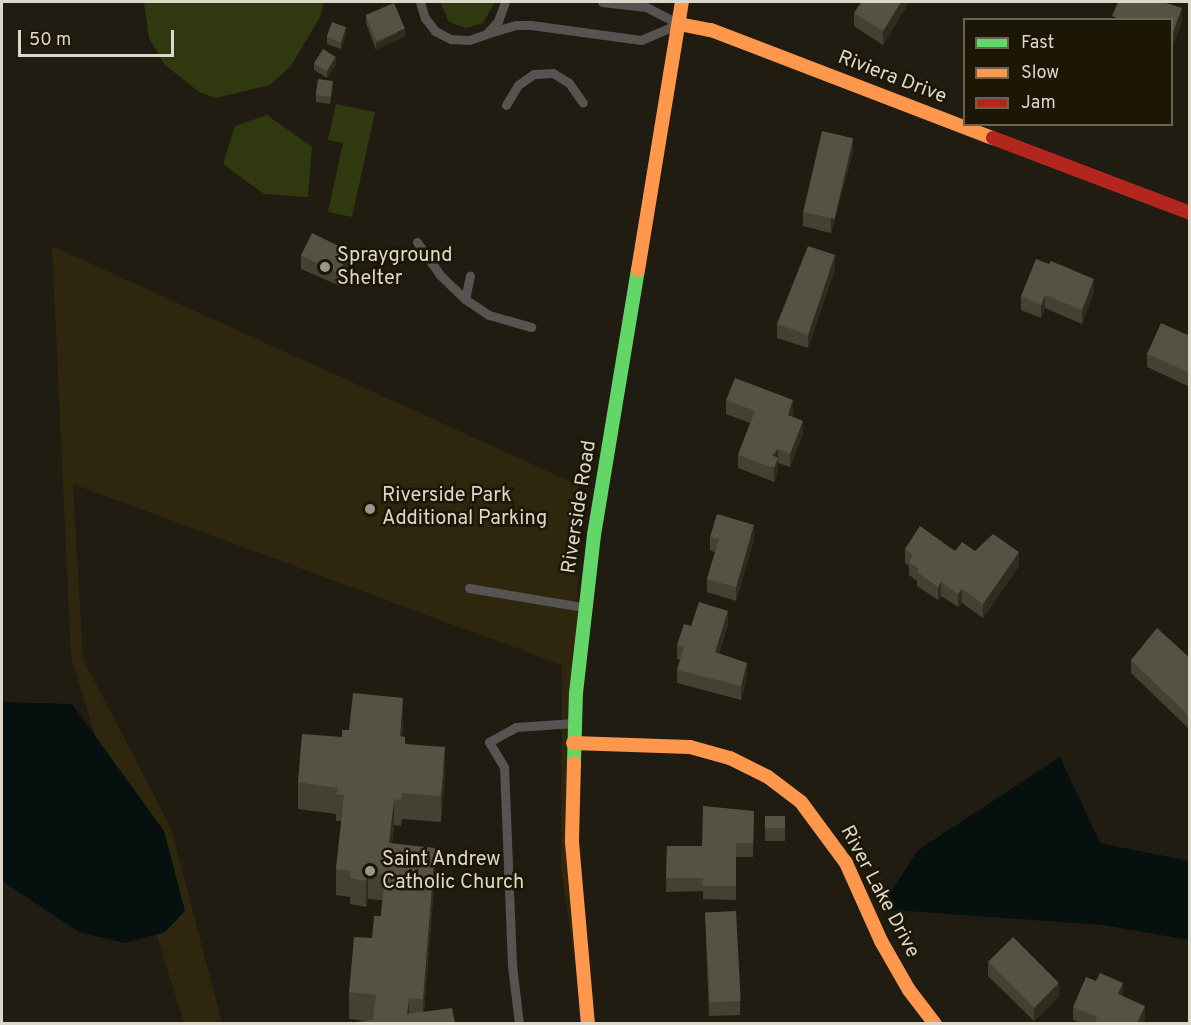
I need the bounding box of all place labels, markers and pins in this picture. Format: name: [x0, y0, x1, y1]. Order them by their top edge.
place label: Sprayground Shelter: [337, 244, 453, 291]
marker: Sprayground Shelter: [318, 260, 332, 274]
place label: Riverside Park Additional Parking: [382, 485, 547, 532]
marker: Riverside Park Additional Parking: [363, 502, 377, 516]
place label: Saint Andrew Catholic Church: [382, 848, 524, 895]
marker: Saint Andrew Catholic Church: [363, 864, 377, 878]

